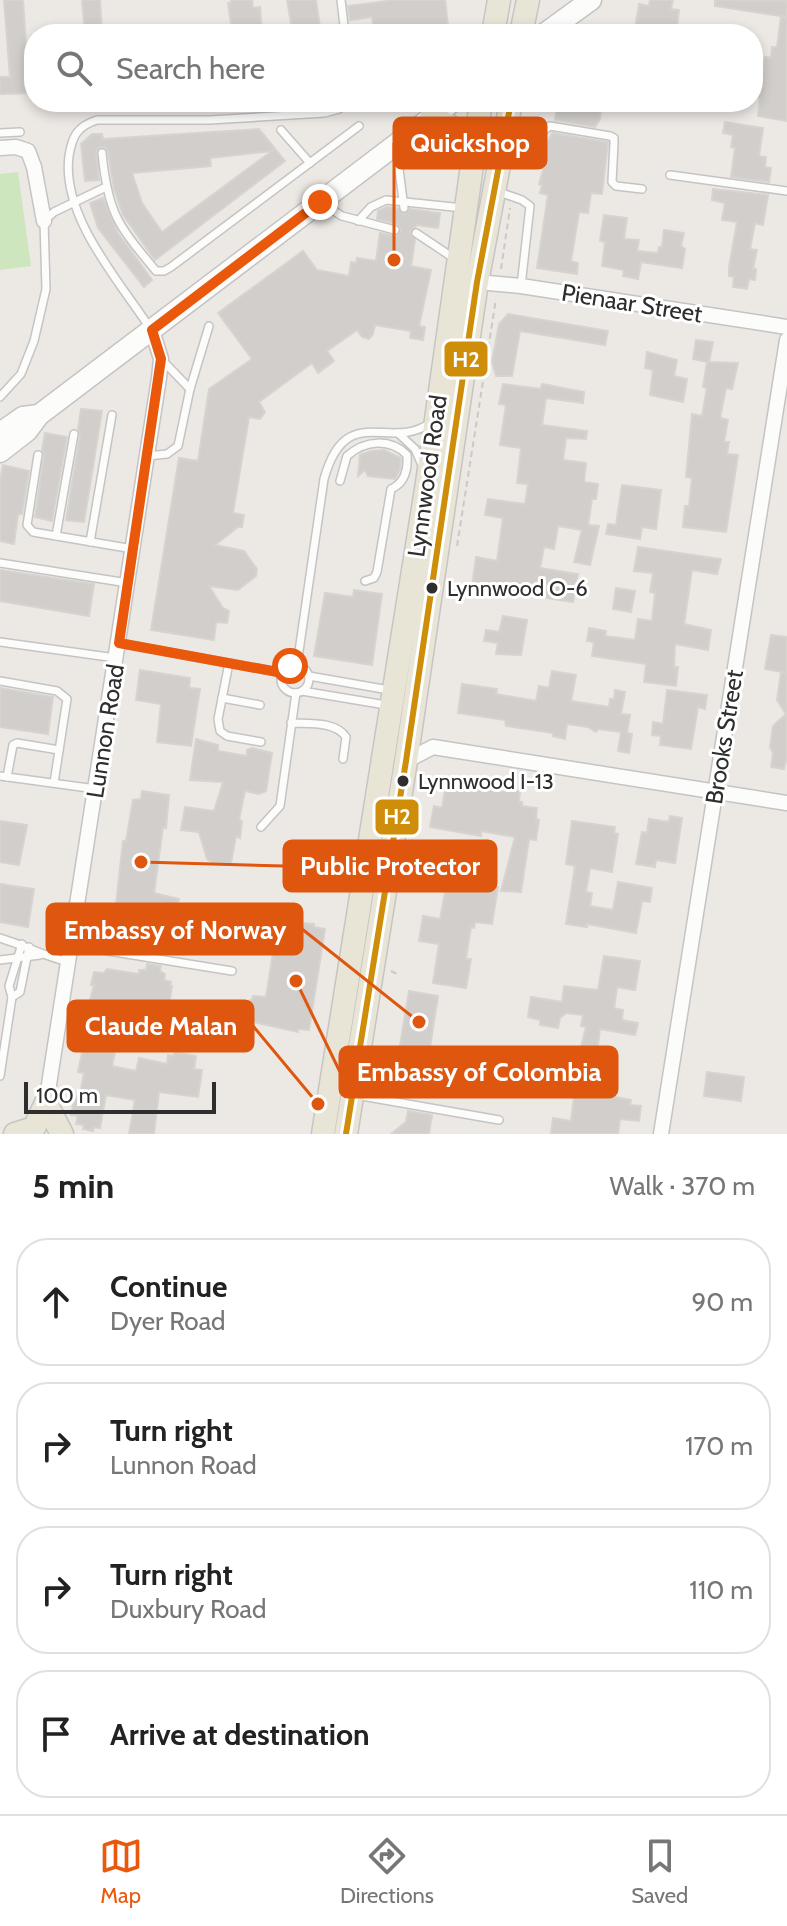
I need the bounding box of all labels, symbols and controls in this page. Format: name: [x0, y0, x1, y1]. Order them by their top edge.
search box: [24, 24, 763, 112]
icon: search: [52, 46, 96, 90]
text: Search here: [116, 50, 265, 87]
callout: Quickshop: [394, 118, 546, 168]
text: Quickshop: [410, 127, 530, 159]
route end: [302, 184, 338, 220]
street label: Pienaar Street: [560, 278, 704, 328]
line badge: H2: [443, 340, 489, 378]
text: H2: [452, 346, 480, 373]
street label: Lynnwood Road: [401, 393, 453, 559]
place label: Lynnwood O-6: [447, 575, 588, 602]
marker: Lynnwood O-6: [424, 580, 440, 596]
route start: [272, 648, 308, 684]
street label: Lunnon Road: [80, 662, 130, 800]
street label: Brooks Street: [699, 668, 749, 806]
place label: Lynnwood I-13: [418, 768, 554, 795]
marker: Lynnwood I-13: [395, 773, 411, 789]
line badge: H2: [374, 798, 420, 836]
text: H2: [383, 803, 411, 830]
callout: Public Protector: [284, 841, 496, 891]
text: Public Protector: [300, 850, 480, 882]
callout: Embassy of Norway: [47, 904, 302, 954]
text: Embassy of Norway: [64, 914, 286, 946]
callout: Claude Malan: [68, 1001, 253, 1051]
text: Claude Malan: [85, 1010, 237, 1042]
callout: Embassy of Colombia: [340, 1047, 617, 1097]
text: Embassy of Colombia: [357, 1056, 601, 1088]
scale bar: [24, 1078, 216, 1114]
text: 100 m: [36, 1082, 98, 1109]
text: 5 min: [32, 1165, 114, 1207]
text: Walk · 370 m: [610, 1170, 755, 1202]
text: Continue: [110, 1268, 227, 1305]
icon: ahead: [34, 1280, 78, 1324]
text: 90 m: [691, 1286, 753, 1318]
text: Dyer Road: [110, 1305, 226, 1337]
text: Turn right: [110, 1412, 233, 1449]
icon: right: [34, 1424, 78, 1468]
text: 170 m: [685, 1430, 753, 1462]
text: Lunnon Road: [110, 1449, 257, 1481]
text: Turn right: [110, 1556, 233, 1593]
icon: right: [34, 1568, 78, 1612]
text: 110 m: [689, 1574, 753, 1606]
text: Duxbury Road: [110, 1593, 266, 1625]
icon: arrive: [34, 1712, 78, 1756]
text: Arrive at destination: [110, 1716, 370, 1753]
tab: Map: [99, 1834, 143, 1909]
tab: Directions: [340, 1834, 434, 1909]
tab: Saved: [631, 1834, 688, 1909]

